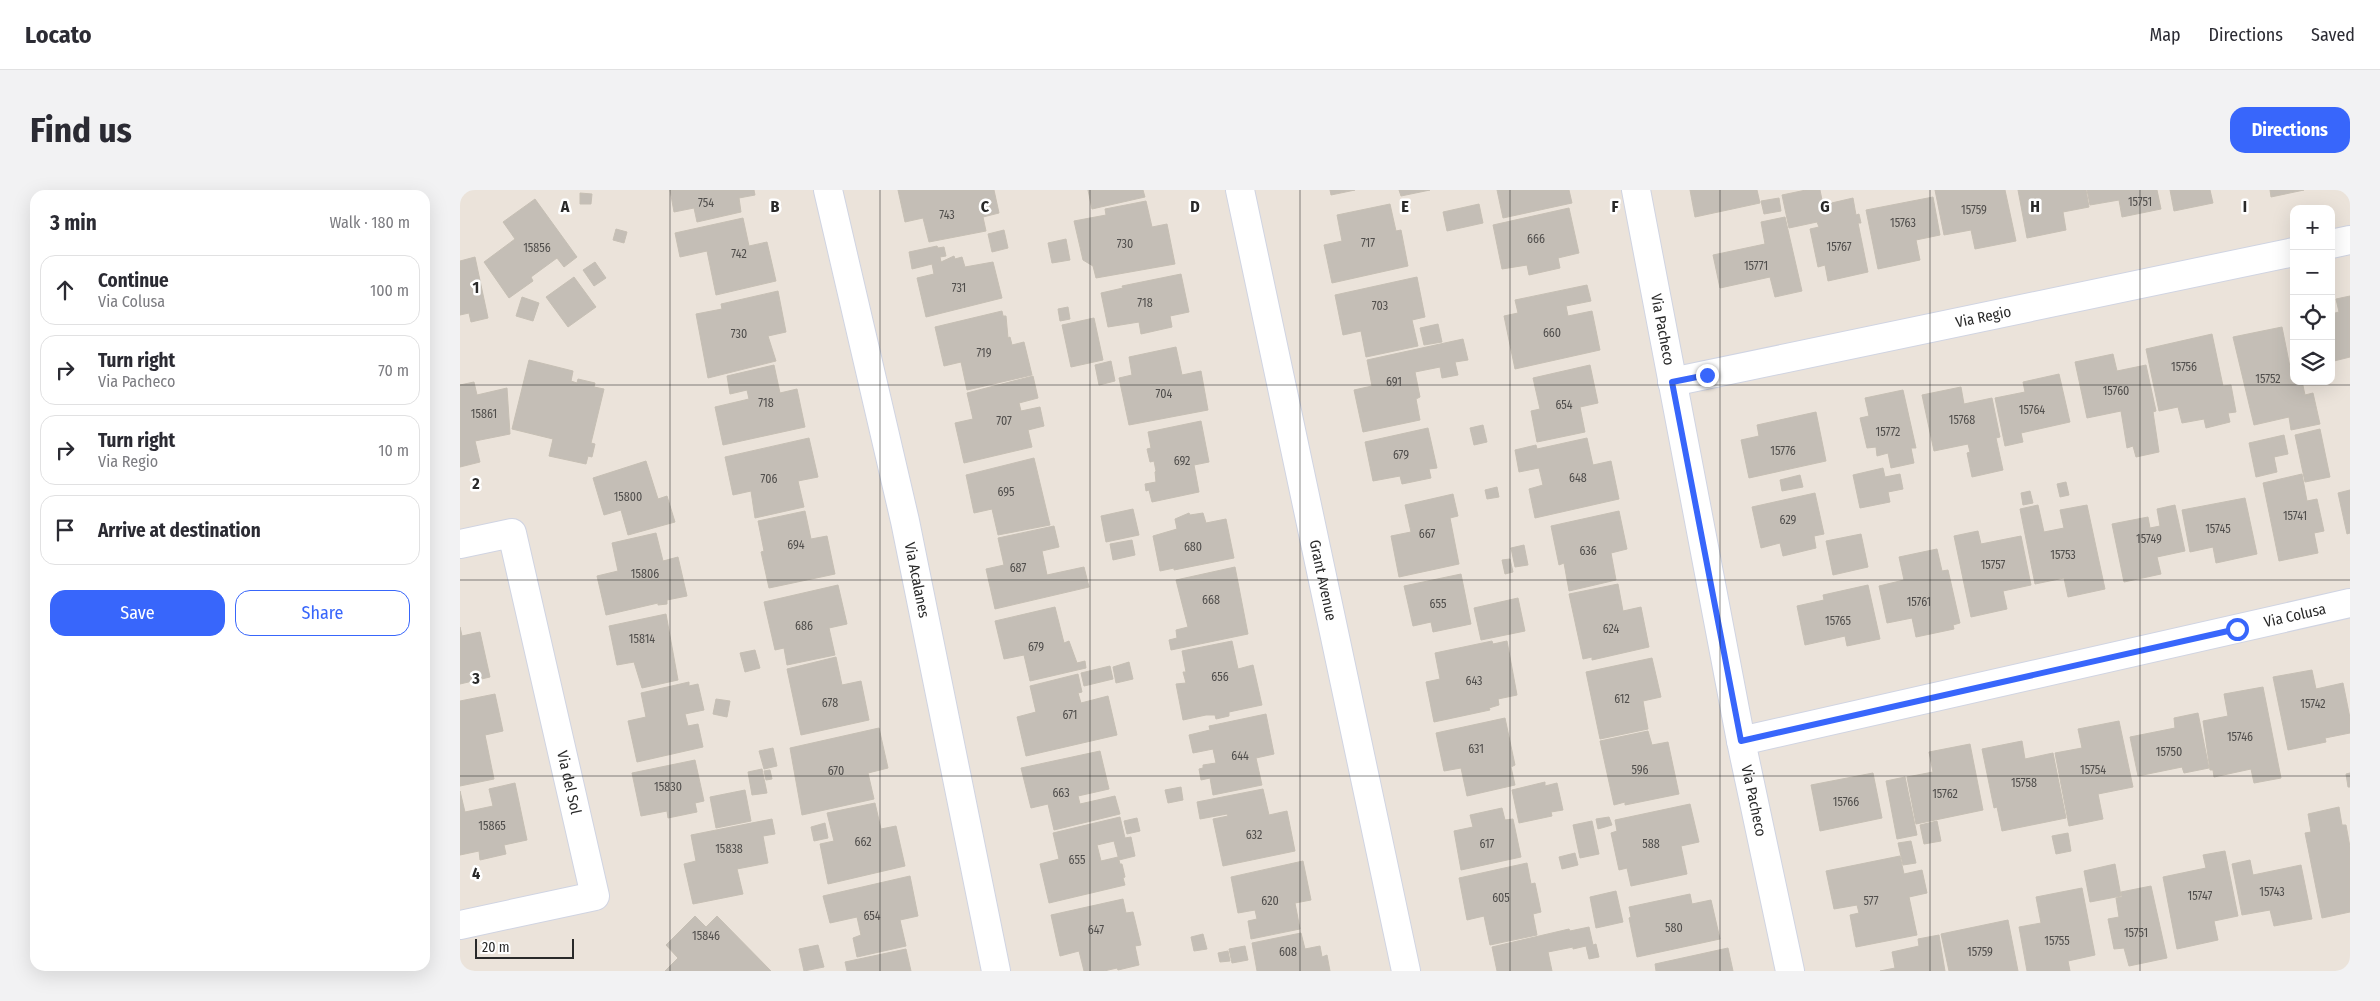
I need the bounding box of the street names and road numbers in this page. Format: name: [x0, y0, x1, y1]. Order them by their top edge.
street label: Via Pacheco: [1647, 292, 1678, 367]
street label: Via Regio: [1954, 302, 2013, 332]
street label: Grant Avenue: [1306, 538, 1340, 622]
street label: Via Acalanes: [901, 541, 933, 619]
street label: Via Colusa: [2262, 600, 2328, 631]
street label: Via del Sol: [553, 749, 585, 816]
street label: Via Pacheco: [1737, 763, 1770, 838]

